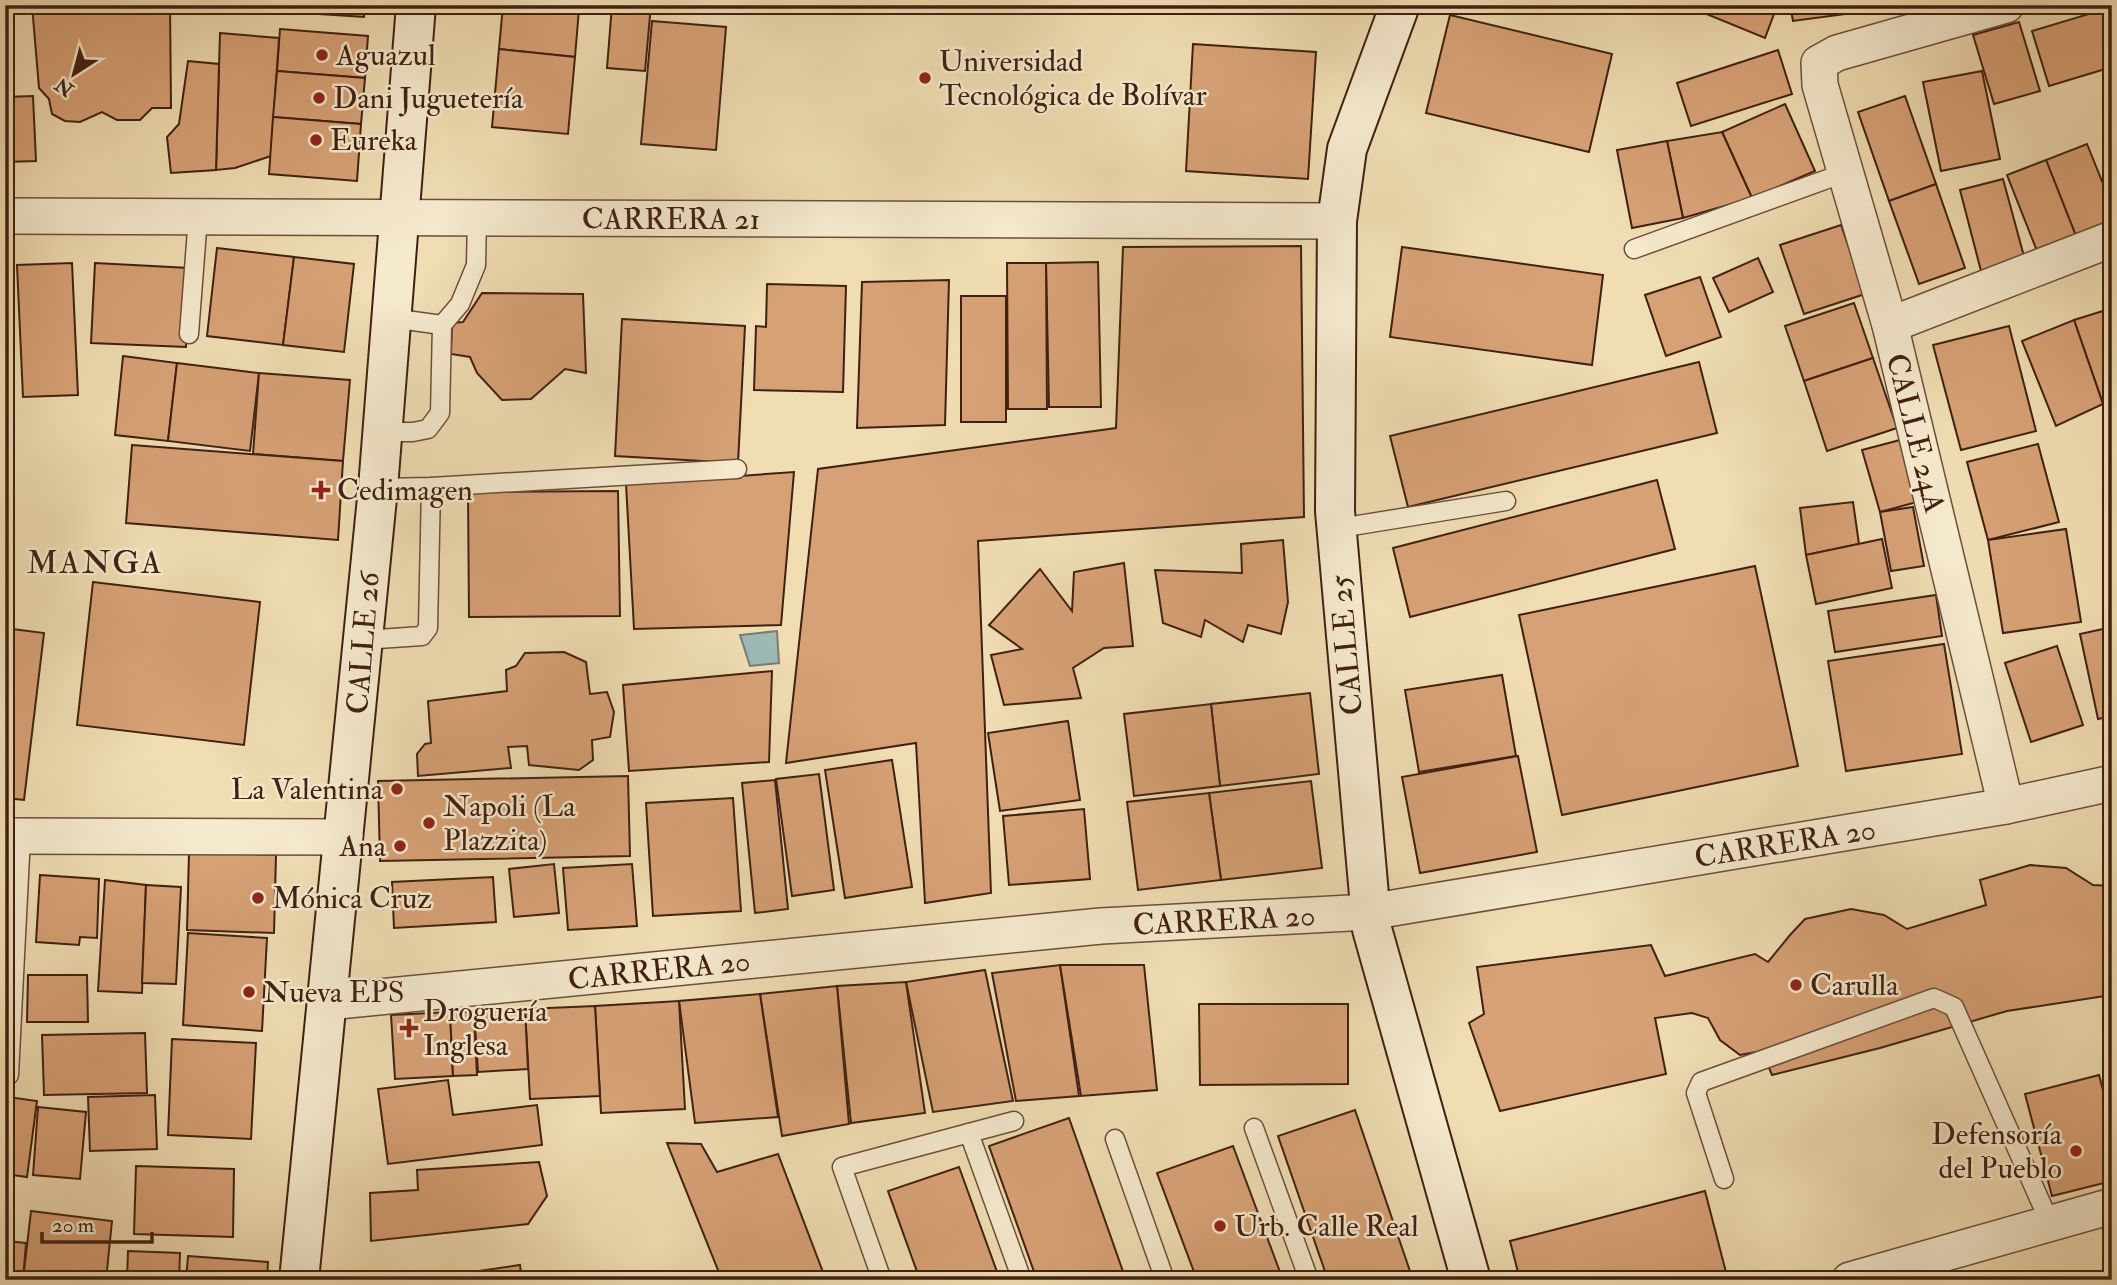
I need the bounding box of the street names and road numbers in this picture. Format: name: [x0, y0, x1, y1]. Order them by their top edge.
street label: CARRERA 21: [582, 201, 760, 238]
street label: CALLE 24A: [1878, 350, 1953, 517]
street label: CALLE 26: [339, 568, 388, 716]
street label: CALLE 25: [1322, 572, 1371, 717]
street label: CARRERA 20: [1692, 811, 1878, 876]
street label: CARRERA 20: [1132, 897, 1316, 944]
street label: CARRERA 20: [566, 943, 752, 998]

